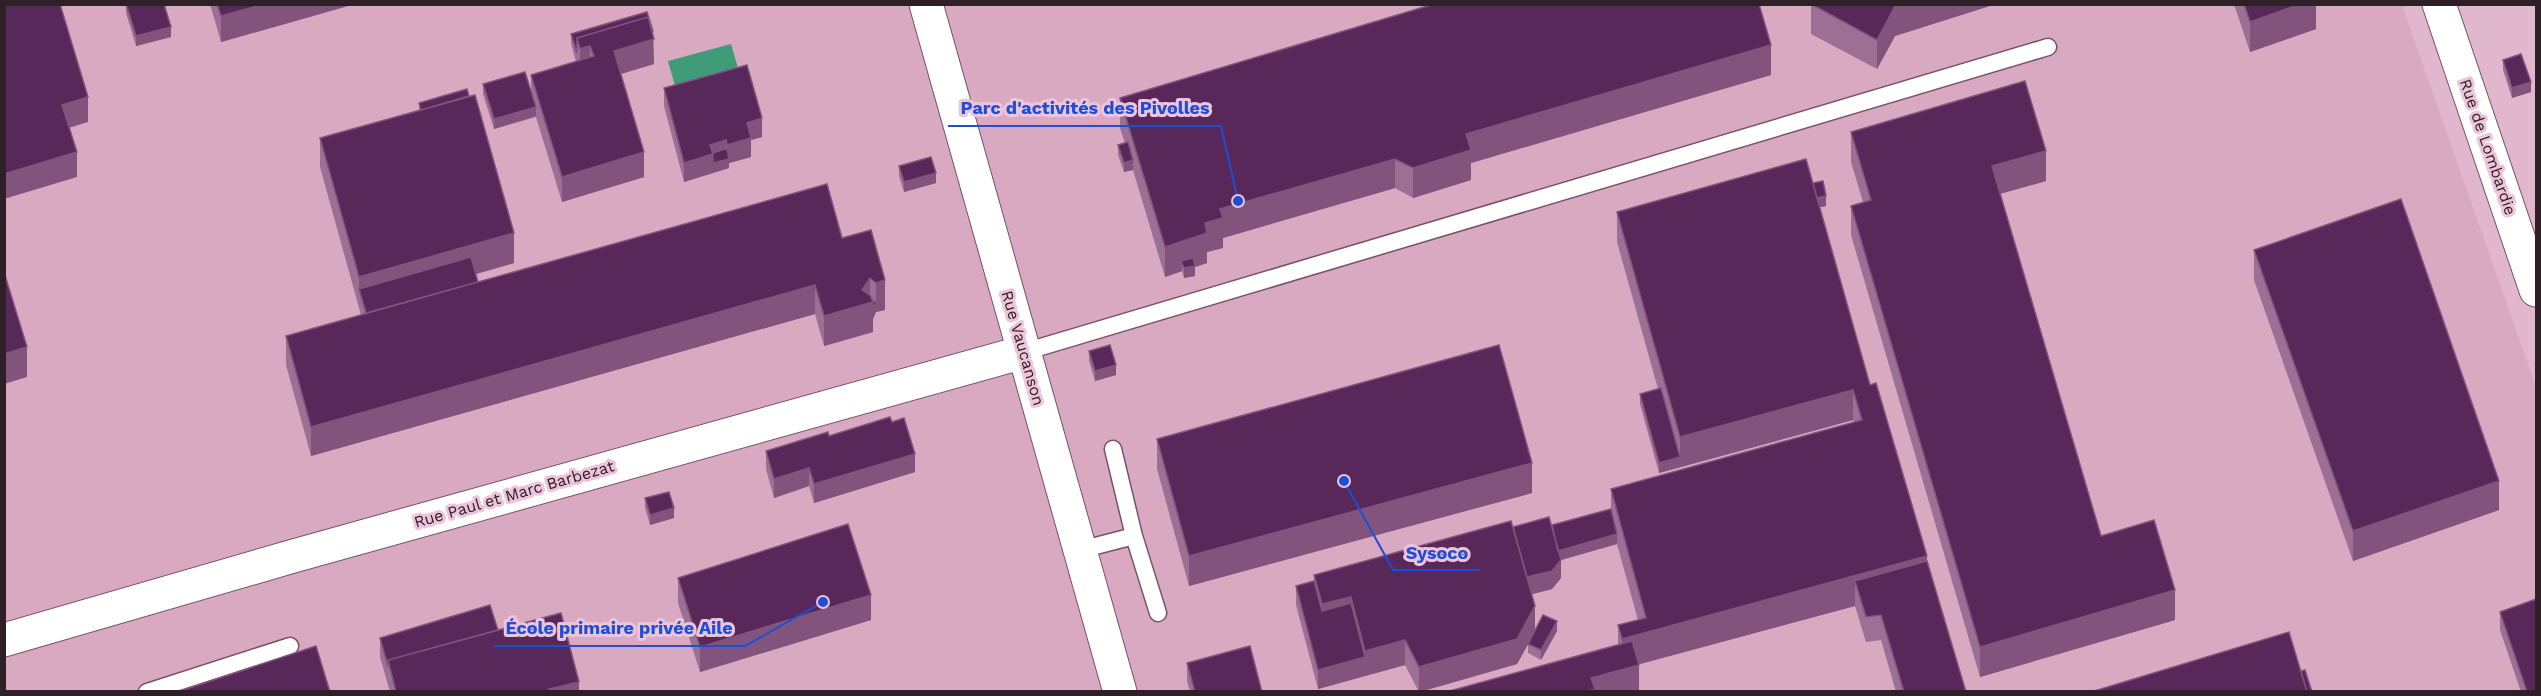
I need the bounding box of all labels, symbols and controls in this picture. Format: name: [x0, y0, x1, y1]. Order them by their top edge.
street label: Rue de Lombardie: [2456, 76, 2520, 218]
callout: Parc d'activités des Pivolles: [948, 90, 1221, 126]
text: Parc d'activités des Pivolles: [960, 97, 1210, 118]
street label: Rue Vaucanson: [998, 288, 1048, 408]
street label: Rue Paul et Marc Barbezat: [412, 456, 617, 532]
callout: Sysoco: [1393, 534, 1480, 570]
text: Sysoco: [1406, 542, 1469, 563]
callout: École primaire privée Aile: [494, 610, 745, 646]
text: École primaire privée Aile: [505, 617, 733, 638]

